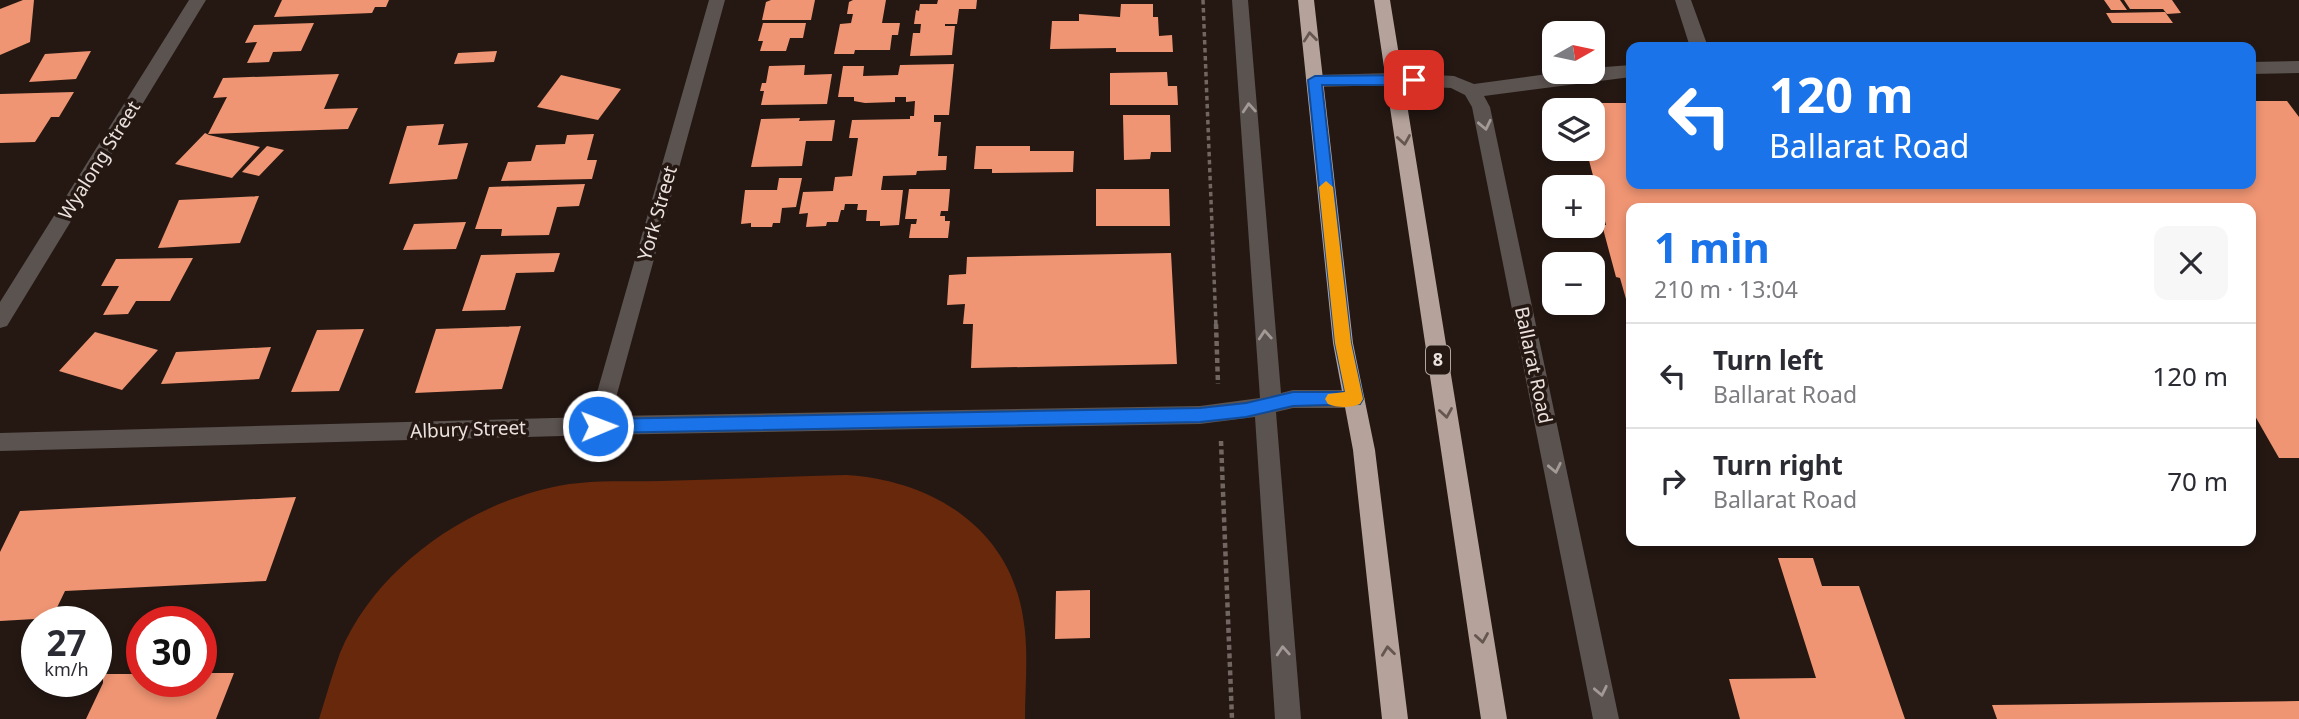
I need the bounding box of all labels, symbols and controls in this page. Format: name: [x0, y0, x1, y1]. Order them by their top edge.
north arrow: [1542, 21, 1605, 84]
map controls: [1542, 21, 1605, 315]
one-way arrow: [1302, 31, 1317, 43]
pin: [1384, 50, 1444, 110]
icon: arrive: [1395, 61, 1433, 99]
text: 120 m: [1769, 61, 1914, 127]
icon: left: [1654, 70, 1745, 161]
street label: Wyalong Street: [52, 95, 146, 224]
button: layers: [1542, 98, 1605, 161]
one-way arrow: [1241, 103, 1256, 114]
one-way arrow: [1476, 119, 1491, 131]
text: Ballarat Road: [1769, 124, 1970, 167]
one-way arrow: [1396, 134, 1411, 146]
street label: York Street: [631, 163, 683, 263]
button: +: [1542, 175, 1605, 238]
text: 1 min: [1654, 218, 1770, 275]
button: close: [2154, 226, 2228, 300]
button: −: [1542, 252, 1605, 315]
text: 210 m · 13:04: [1654, 273, 1798, 305]
street label: Ballarat Road: [1509, 304, 1559, 426]
one-way arrow: [1258, 329, 1273, 340]
text: Turn left: [1713, 342, 1824, 378]
road number: 8: [1426, 346, 1450, 374]
icon: left: [1654, 357, 1692, 395]
text: 120 m: [2152, 358, 2228, 394]
text: Ballarat Road: [1713, 378, 1857, 410]
position arrow: [561, 389, 635, 463]
one-way arrow: [1438, 407, 1453, 419]
street label: Albury Street: [410, 414, 527, 444]
text: Turn right: [1713, 447, 1843, 483]
one-way arrow: [1546, 462, 1561, 474]
icon: right: [1654, 462, 1692, 500]
text: 70 m: [2167, 463, 2228, 499]
text: Ballarat Road: [1713, 483, 1857, 515]
speed limit sign: 30: [126, 606, 217, 697]
text: 27: [46, 619, 87, 666]
one-way arrow: [1474, 632, 1489, 644]
one-way arrow: [1275, 645, 1290, 656]
one-way arrow: [1380, 645, 1395, 657]
text: km/h: [44, 657, 89, 681]
one-way arrow: [1592, 685, 1607, 697]

